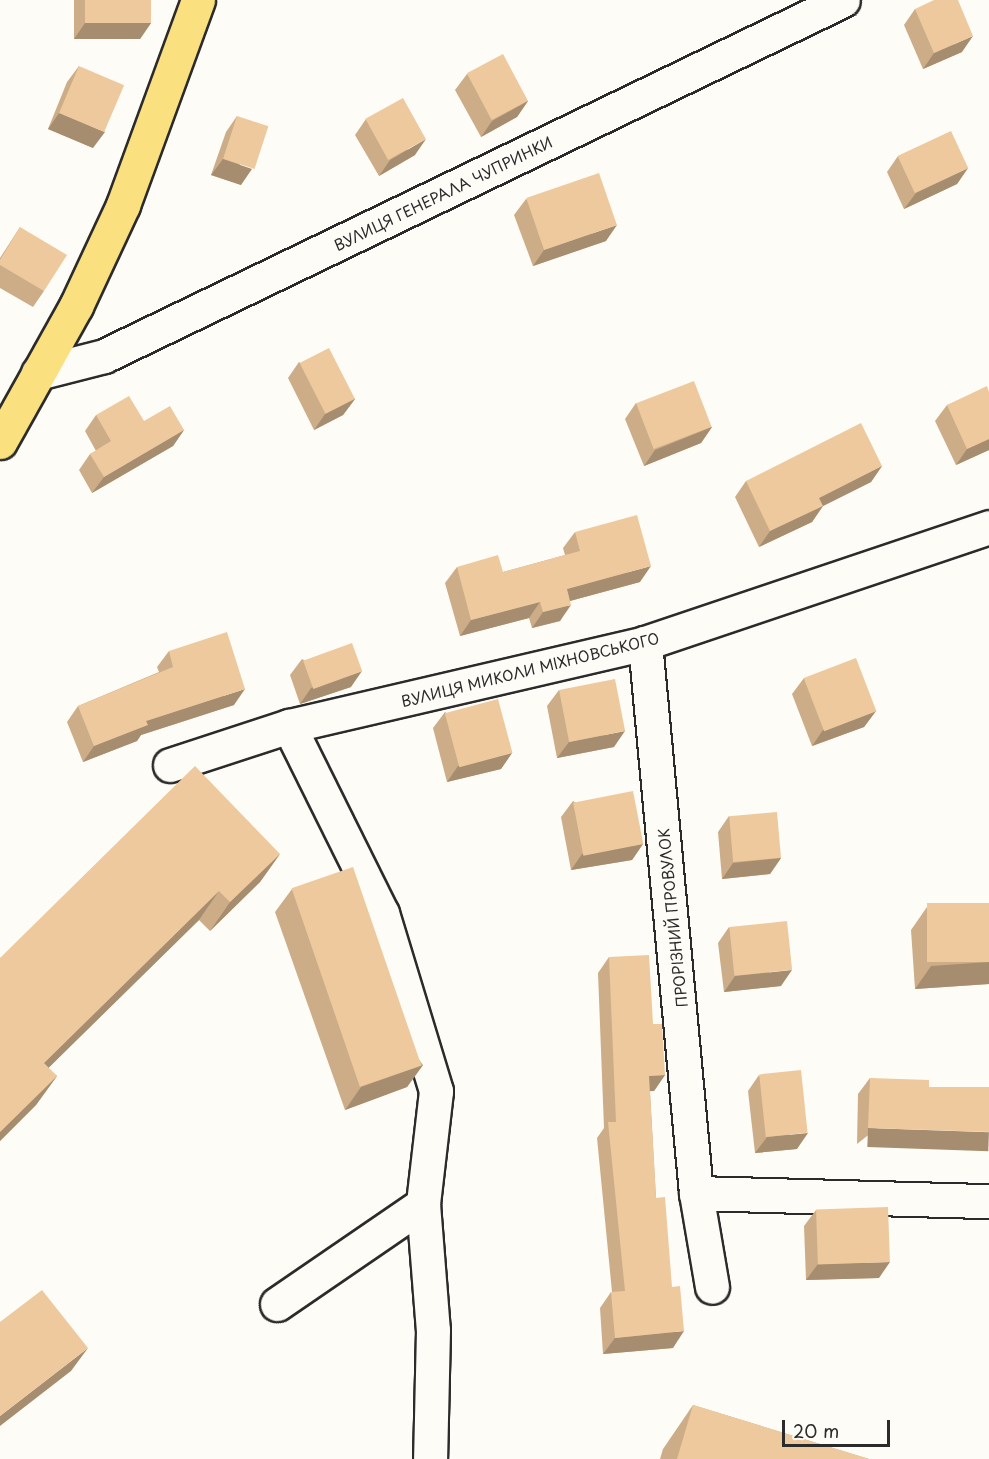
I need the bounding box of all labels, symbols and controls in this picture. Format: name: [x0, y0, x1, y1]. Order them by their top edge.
street label: ВУЛИЦЯ ГЕНЕРАЛА ЧУПРИНКИ: [331, 132, 555, 254]
street label: ВУЛИЦЯ МИКОЛИ МІХНОВСЬКОГО: [398, 628, 662, 710]
street label: ПРОРІЗНИЙ ПРОВУЛОК: [654, 827, 690, 1009]
scale bar: [785, 1408, 893, 1446]
text: 20 m: [793, 1417, 839, 1444]

